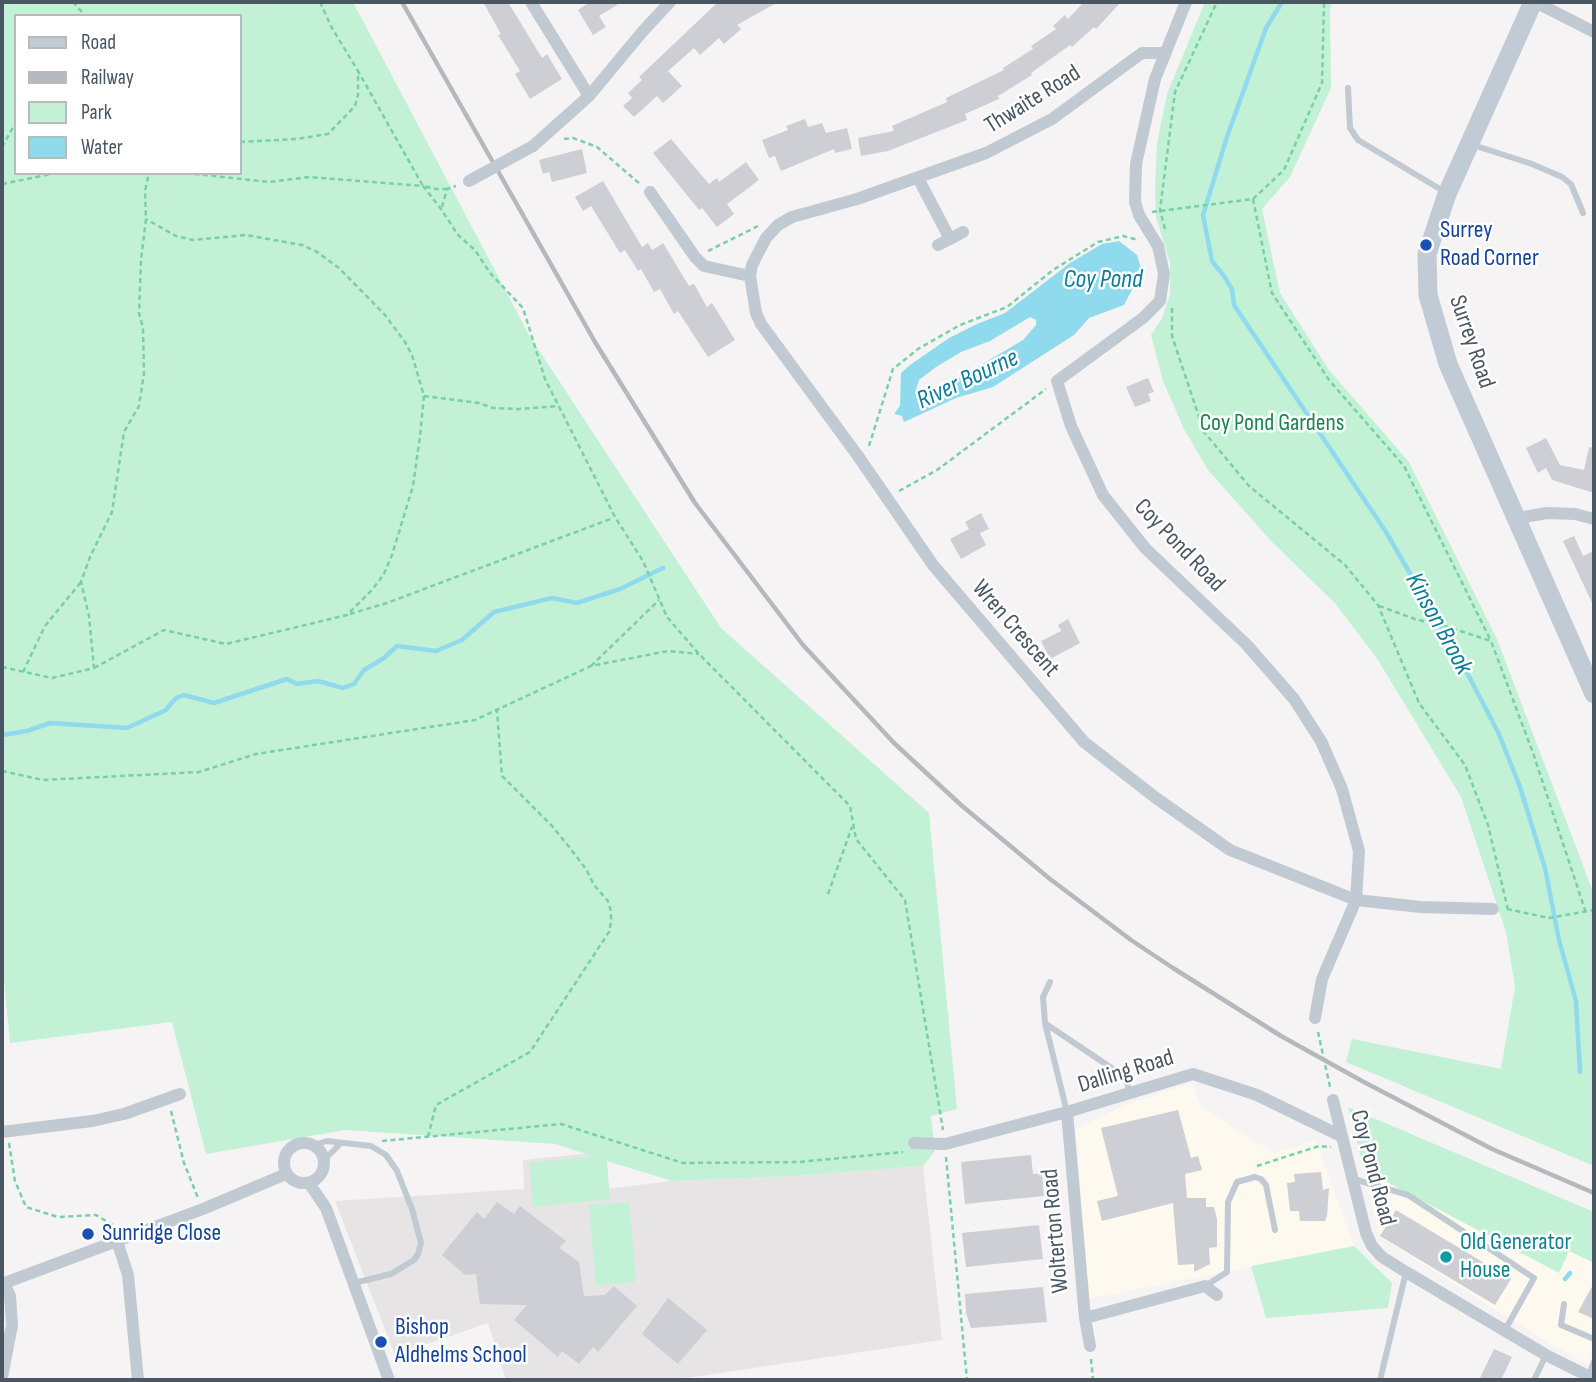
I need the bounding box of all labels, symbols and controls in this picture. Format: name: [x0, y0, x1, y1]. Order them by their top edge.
legend: [14, 14, 242, 175]
text: Road: [81, 30, 116, 55]
street label: Thwaite Road: [980, 59, 1086, 141]
text: Railway: [81, 65, 134, 90]
text: Park: [81, 100, 112, 125]
text: Water: [81, 135, 123, 160]
place label: Surrey Road Corner: [1440, 217, 1539, 273]
marker: Surrey Road Corner: [1418, 237, 1434, 253]
water label: Coy Pond: [1063, 264, 1143, 296]
street label: Surrey Road: [1442, 292, 1500, 392]
water label: River Bourne: [912, 343, 1024, 417]
park label: Coy Pond Gardens: [1200, 410, 1344, 438]
street label: Coy Pond Road: [1128, 493, 1230, 599]
water label: Kinson Brook: [1397, 568, 1479, 680]
street label: Wren Crescent: [965, 575, 1065, 683]
street label: Dalling Road: [1075, 1044, 1177, 1100]
street label: Coy Pond Road: [1343, 1107, 1401, 1229]
street label: Wolterton Road: [1036, 1168, 1076, 1294]
place label: Sunridge Close: [102, 1220, 221, 1248]
marker: Sunridge Close: [80, 1226, 96, 1242]
place label: Old Generator House: [1460, 1229, 1571, 1285]
marker: Old Generator House: [1438, 1249, 1454, 1265]
place label: Bishop Aldhelms School: [395, 1314, 527, 1370]
marker: Bishop Aldhelms School: [373, 1334, 389, 1350]

